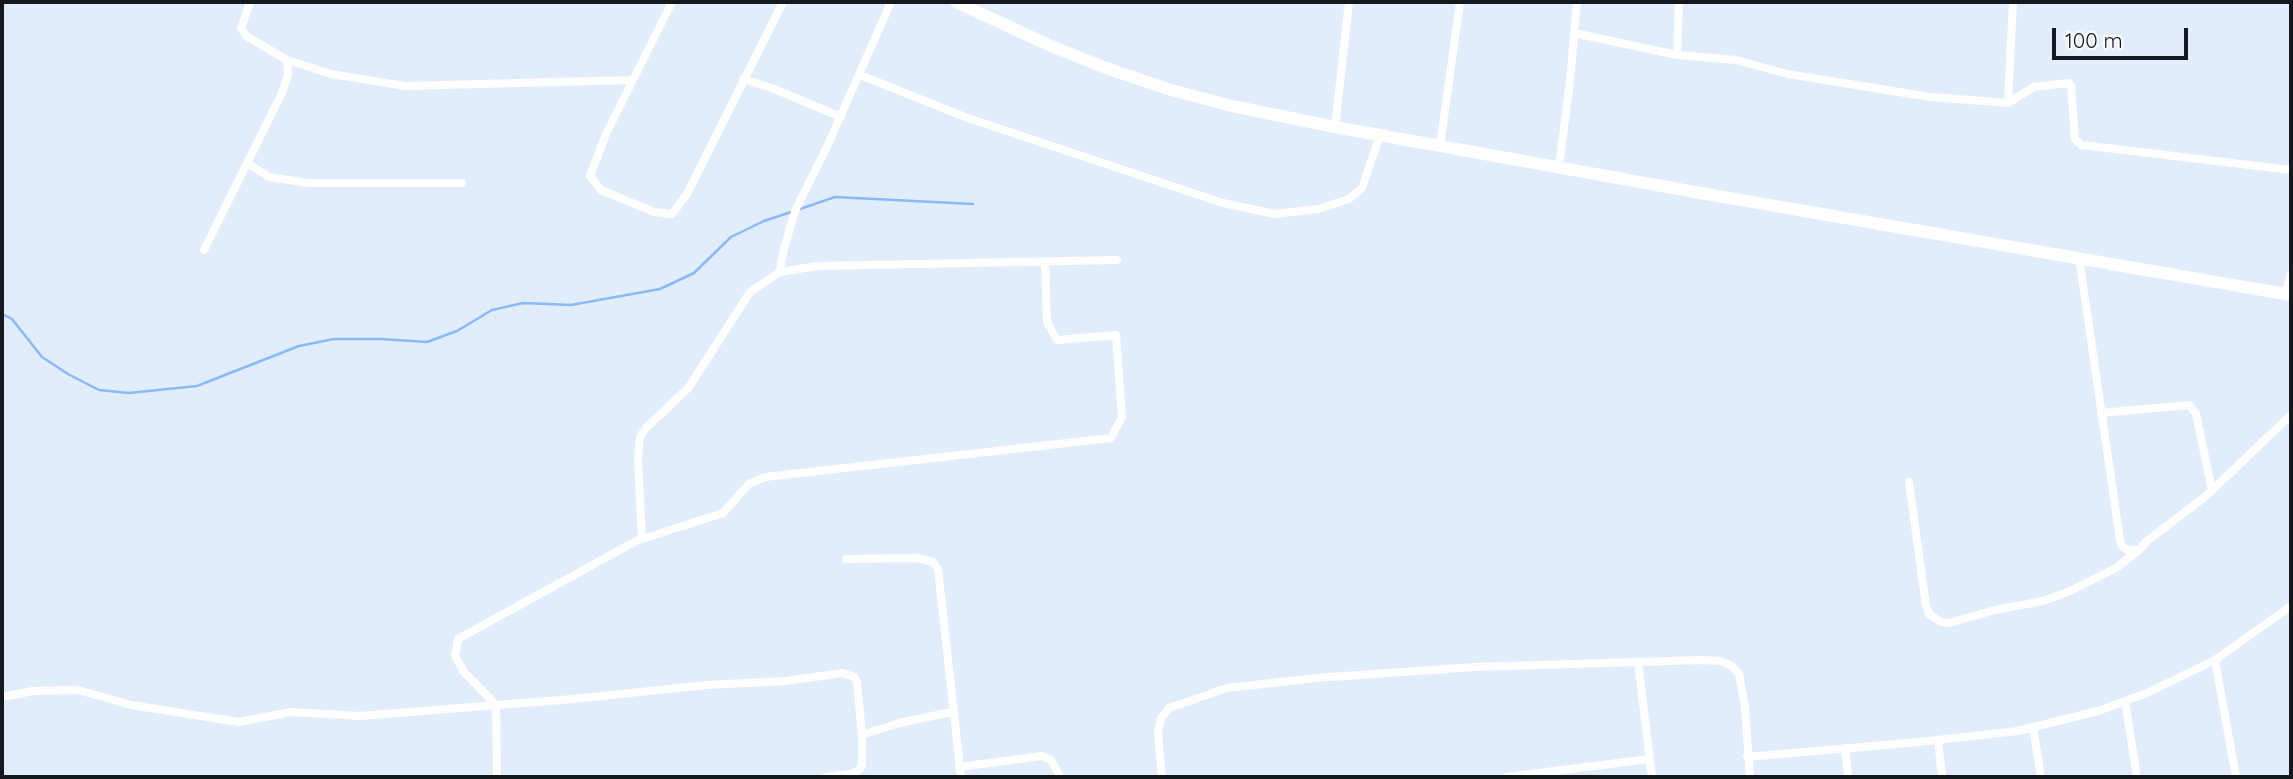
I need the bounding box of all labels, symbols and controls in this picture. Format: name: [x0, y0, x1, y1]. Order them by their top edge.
scale bar: [2055, 14, 2192, 58]
text: 100 m: [2065, 27, 2123, 53]

